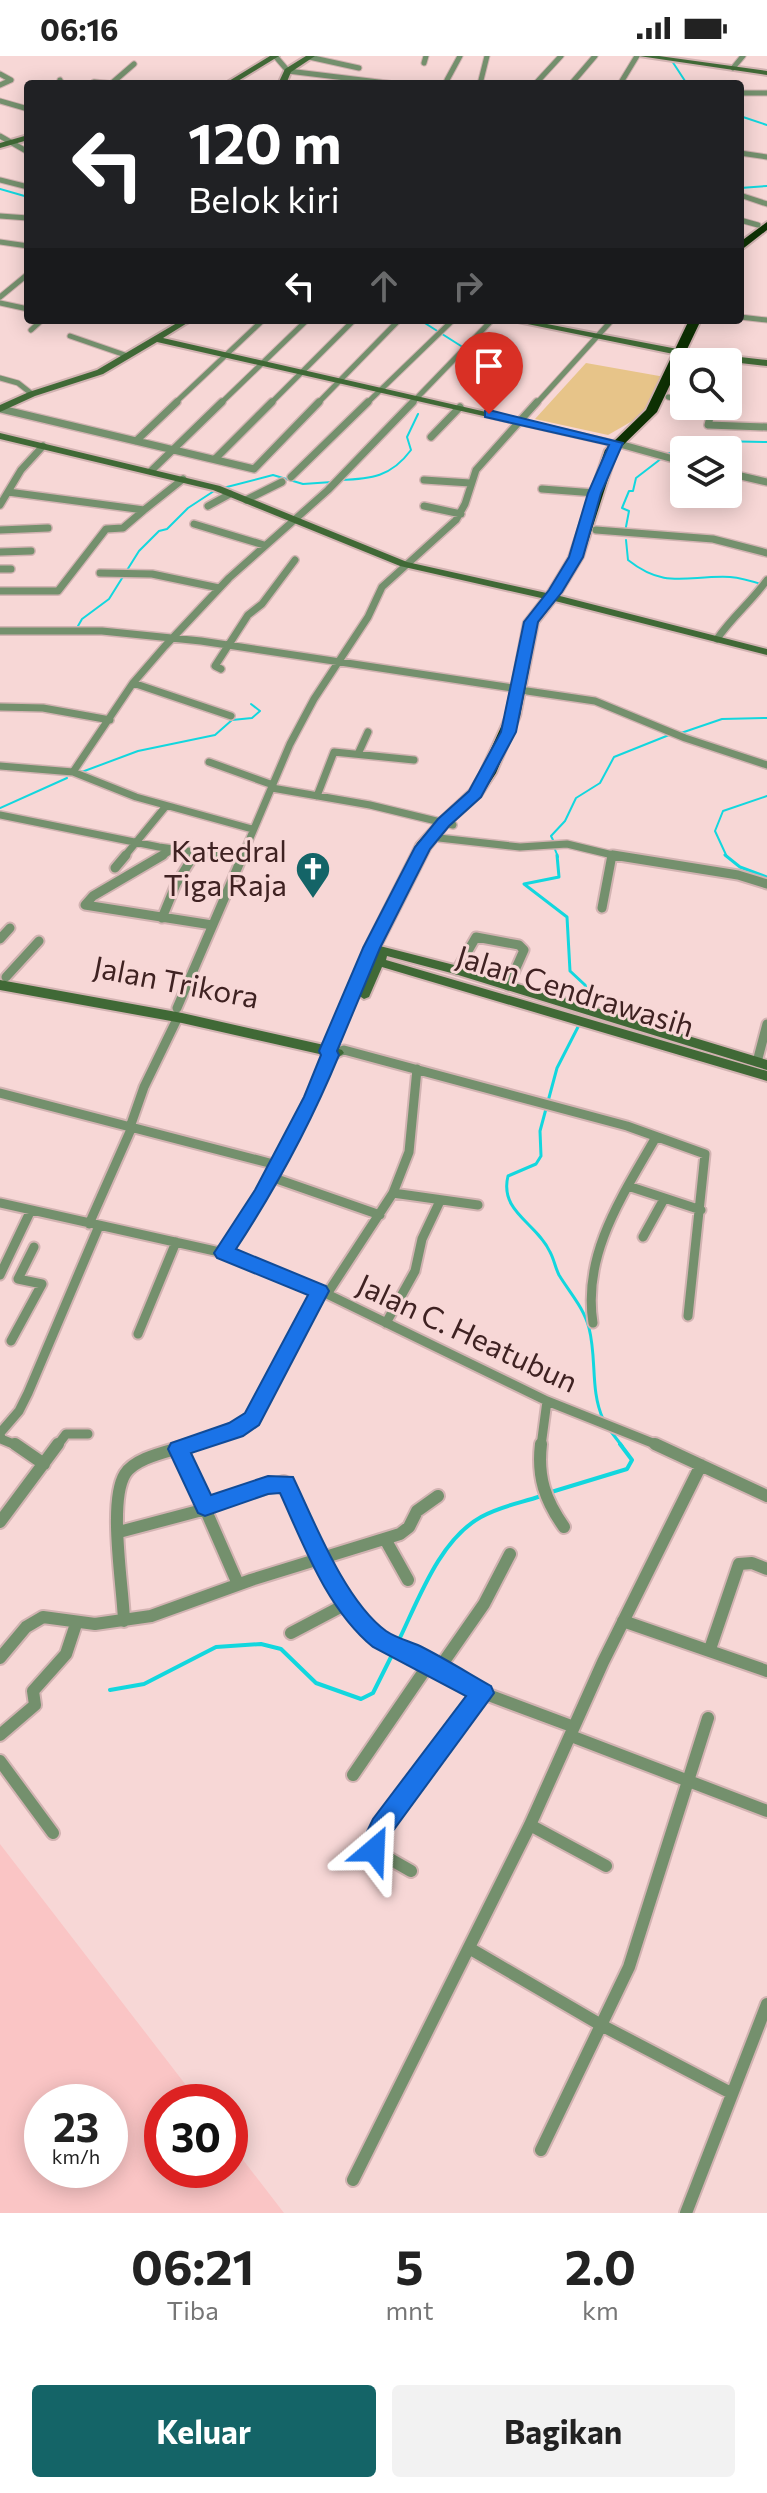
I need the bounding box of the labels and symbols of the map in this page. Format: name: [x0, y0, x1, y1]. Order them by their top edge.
pin: [455, 332, 523, 414]
place label: Katedral Tiga Raja: [164, 831, 287, 902]
church icon: Katedral Tiga Raja: [294, 850, 332, 900]
street label: Jalan Cendrawasih: [452, 936, 699, 1043]
street label: Jalan Trikora: [91, 946, 262, 1015]
street label: Jalan C. Heatubun: [352, 1265, 584, 1399]
position arrow: [332, 1808, 416, 1892]
speed limit sign: 30: [144, 2084, 248, 2188]

